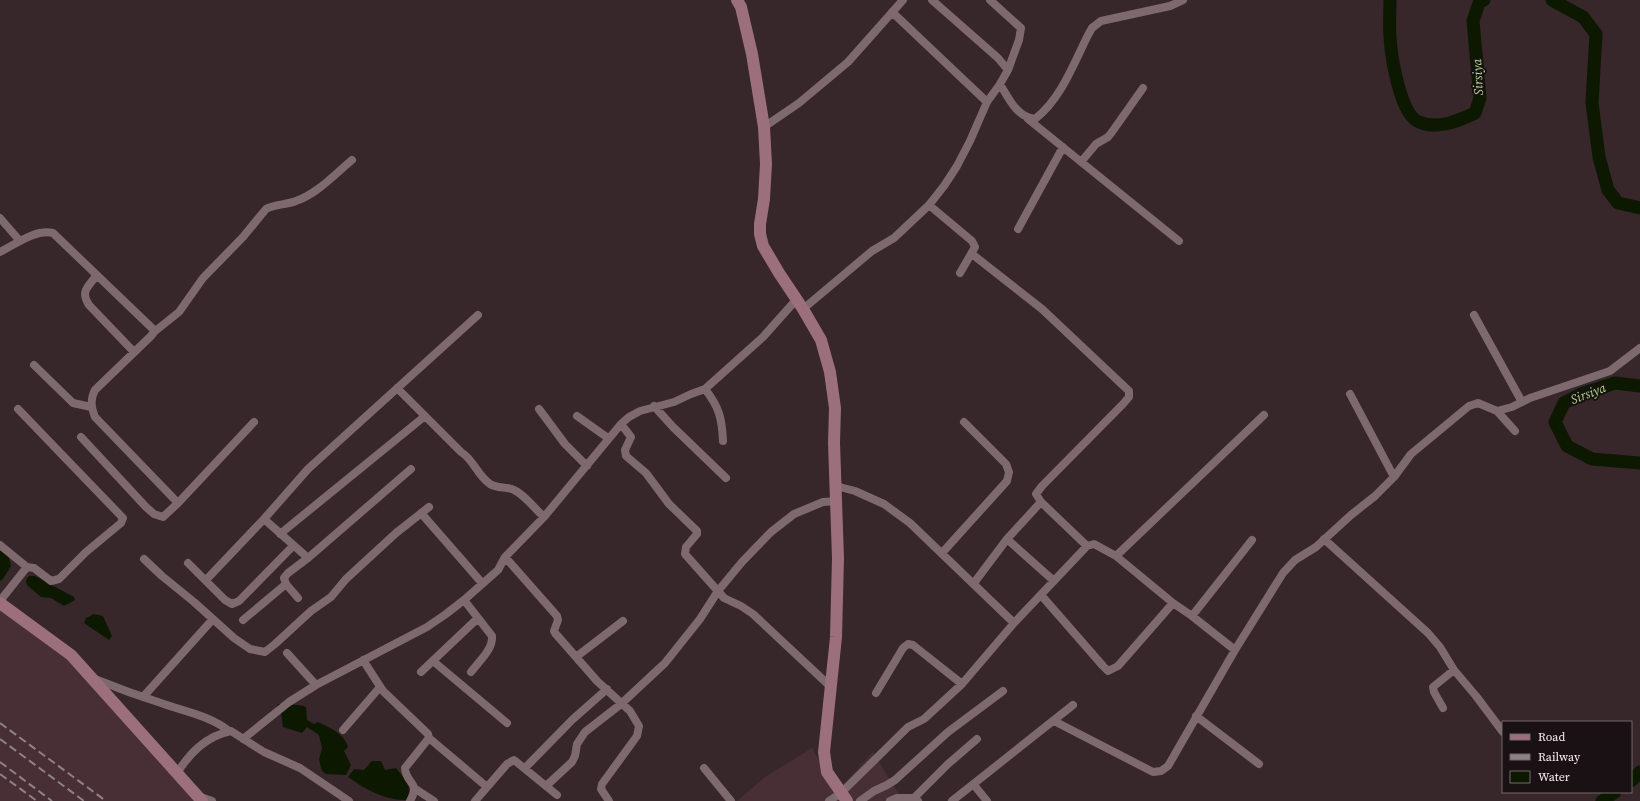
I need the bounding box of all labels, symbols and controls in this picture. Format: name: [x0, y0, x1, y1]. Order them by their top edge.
water label: Sirsiya: [1468, 58, 1487, 96]
water label: Sirsiya: [1568, 379, 1609, 408]
legend: [1502, 721, 1632, 793]
text: Road: [1538, 729, 1565, 745]
text: Railway: [1538, 749, 1581, 765]
text: Water: [1538, 769, 1570, 785]

